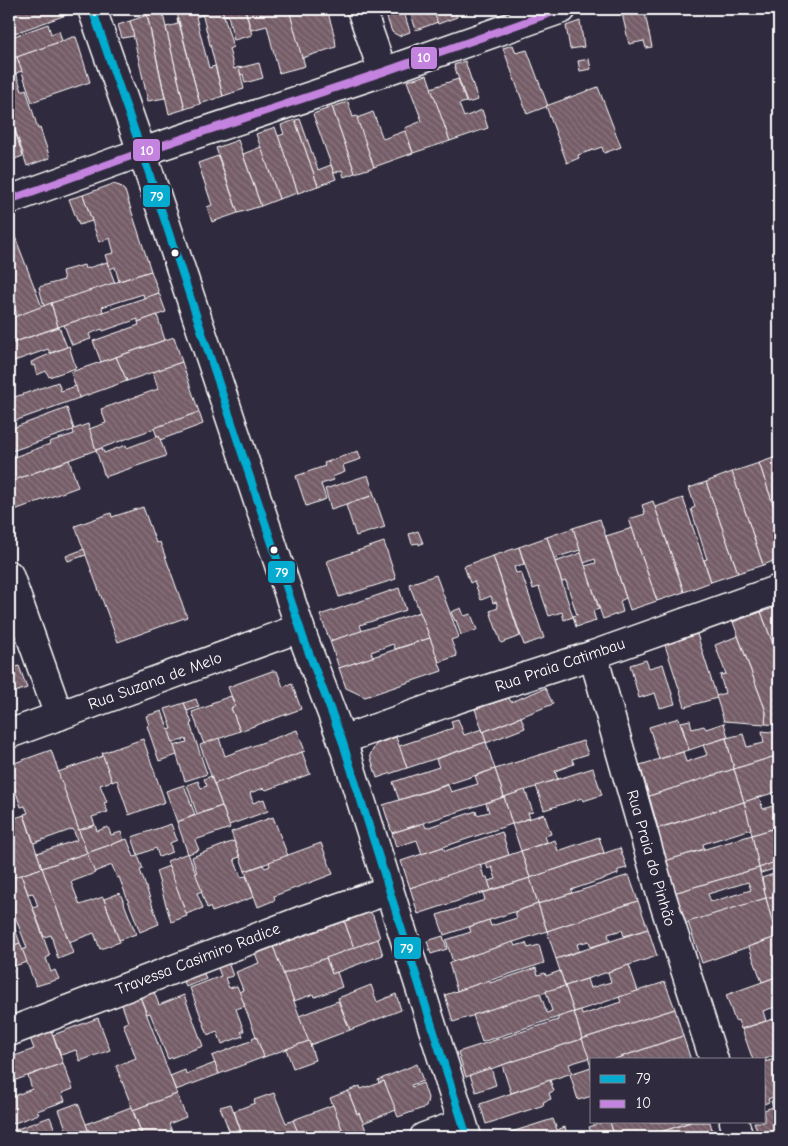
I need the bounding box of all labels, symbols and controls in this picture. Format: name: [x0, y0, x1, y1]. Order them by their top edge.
line badge: 10: [410, 46, 438, 70]
text: 10: [417, 49, 431, 66]
line badge: 10: [132, 138, 161, 162]
text: 10: [140, 142, 154, 159]
line badge: 79: [142, 184, 171, 208]
text: 79: [150, 188, 164, 205]
unlabelled marker: [170, 248, 180, 258]
unlabelled marker: [269, 545, 279, 555]
line badge: 79: [267, 560, 296, 584]
text: 79: [275, 564, 289, 581]
street label: Rua Praia Catimbau: [493, 634, 627, 696]
street label: Rua Suzana de Melo: [86, 648, 224, 714]
street label: Rua Praia do Pinhão: [623, 788, 679, 928]
street label: Travessa Casimiro Radice: [113, 919, 283, 999]
line badge: 79: [393, 936, 422, 960]
text: 79: [400, 940, 414, 957]
legend: [590, 1058, 766, 1124]
text: 79: [636, 1070, 651, 1088]
text: 10: [636, 1094, 651, 1112]

